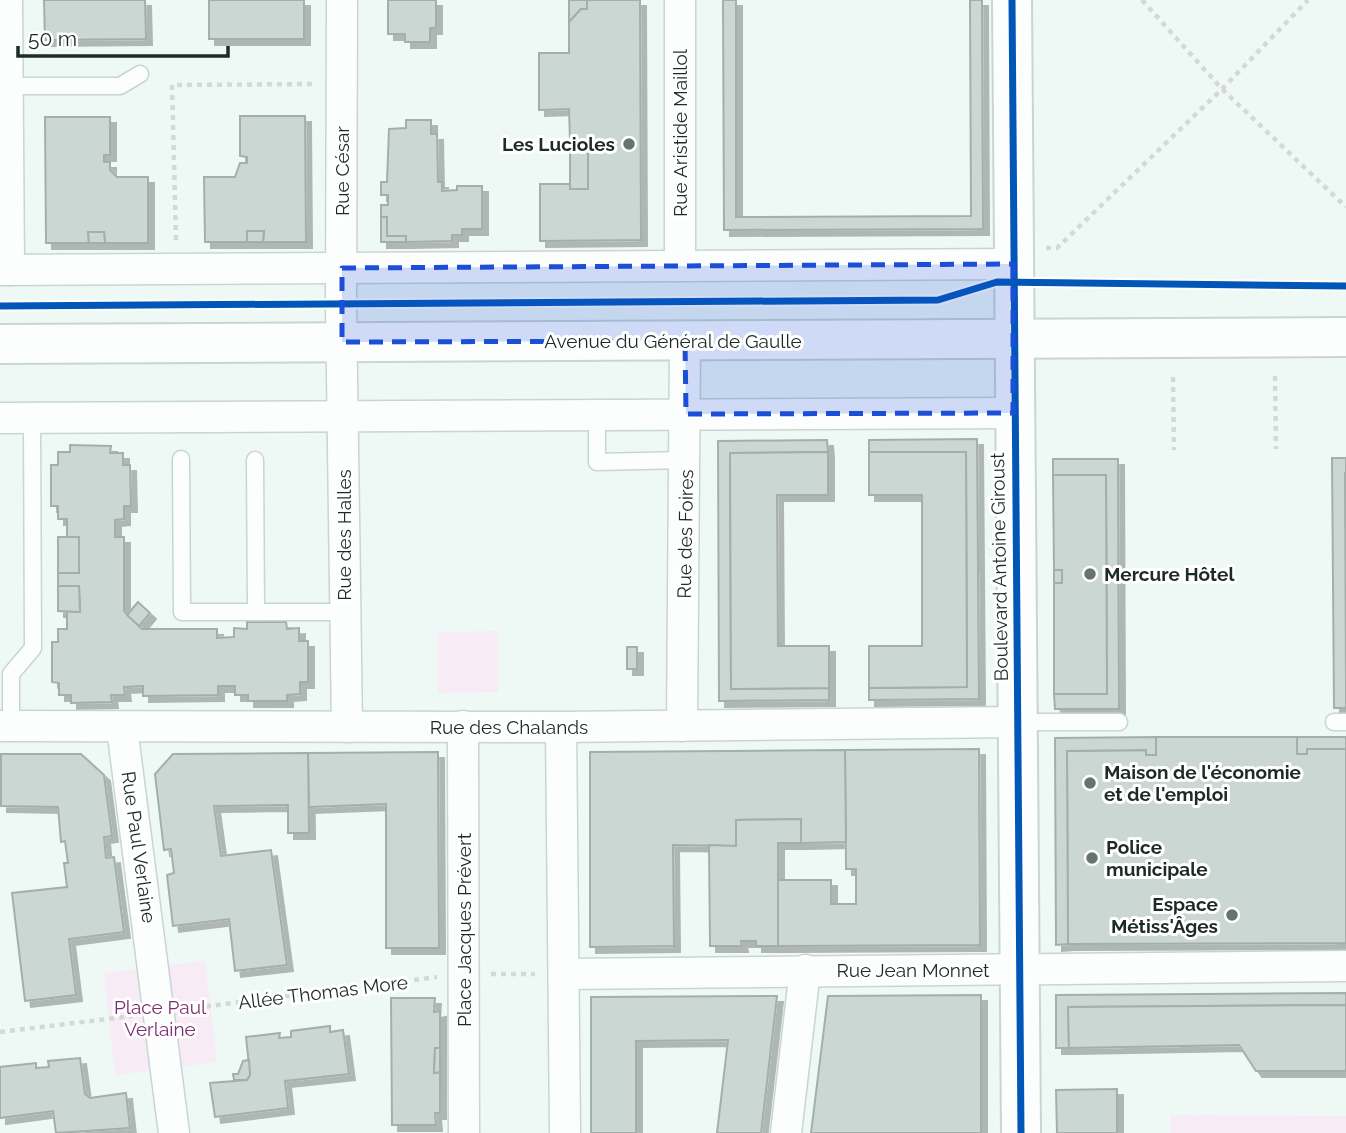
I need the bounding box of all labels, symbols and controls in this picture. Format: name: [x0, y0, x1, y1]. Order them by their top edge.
scale bar: [18, 14, 228, 58]
text: 50 m: [28, 26, 77, 51]
street label: Rue Aristide Maillol: [669, 48, 691, 217]
street label: Rue César: [331, 126, 353, 216]
place label: Les Lucioles: [502, 133, 615, 155]
marker: Les Lucioles: [621, 136, 637, 152]
street label: Avenue du Général de Gaulle: [544, 330, 802, 352]
street label: Boulevard Antoine Giroust: [986, 452, 1012, 682]
street label: Rue des Halles: [333, 469, 355, 601]
street label: Rue des Foires: [673, 469, 697, 599]
place label: Mercure Hôtel: [1104, 563, 1235, 585]
marker: Mercure Hôtel: [1082, 566, 1098, 582]
street label: Rue des Chalands: [430, 716, 588, 738]
place label: Maison de l'économie et de l'emploi: [1104, 761, 1301, 805]
street label: Rue Paul Verlaine: [117, 770, 161, 924]
marker: Maison de l'économie et de l'emploi: [1082, 775, 1098, 791]
street label: Place Jacques Prévert: [453, 832, 475, 1027]
place label: Police municipale: [1106, 836, 1208, 880]
marker: Police municipale: [1084, 850, 1100, 866]
place label: Espace Métiss'Âges: [1111, 893, 1218, 937]
marker: Espace Métiss'Âges: [1224, 907, 1240, 923]
street label: Rue Jean Monnet: [837, 959, 990, 981]
street label: Allée Thomas More: [237, 971, 409, 1013]
park label: Place Paul Verlaine: [114, 996, 207, 1040]

